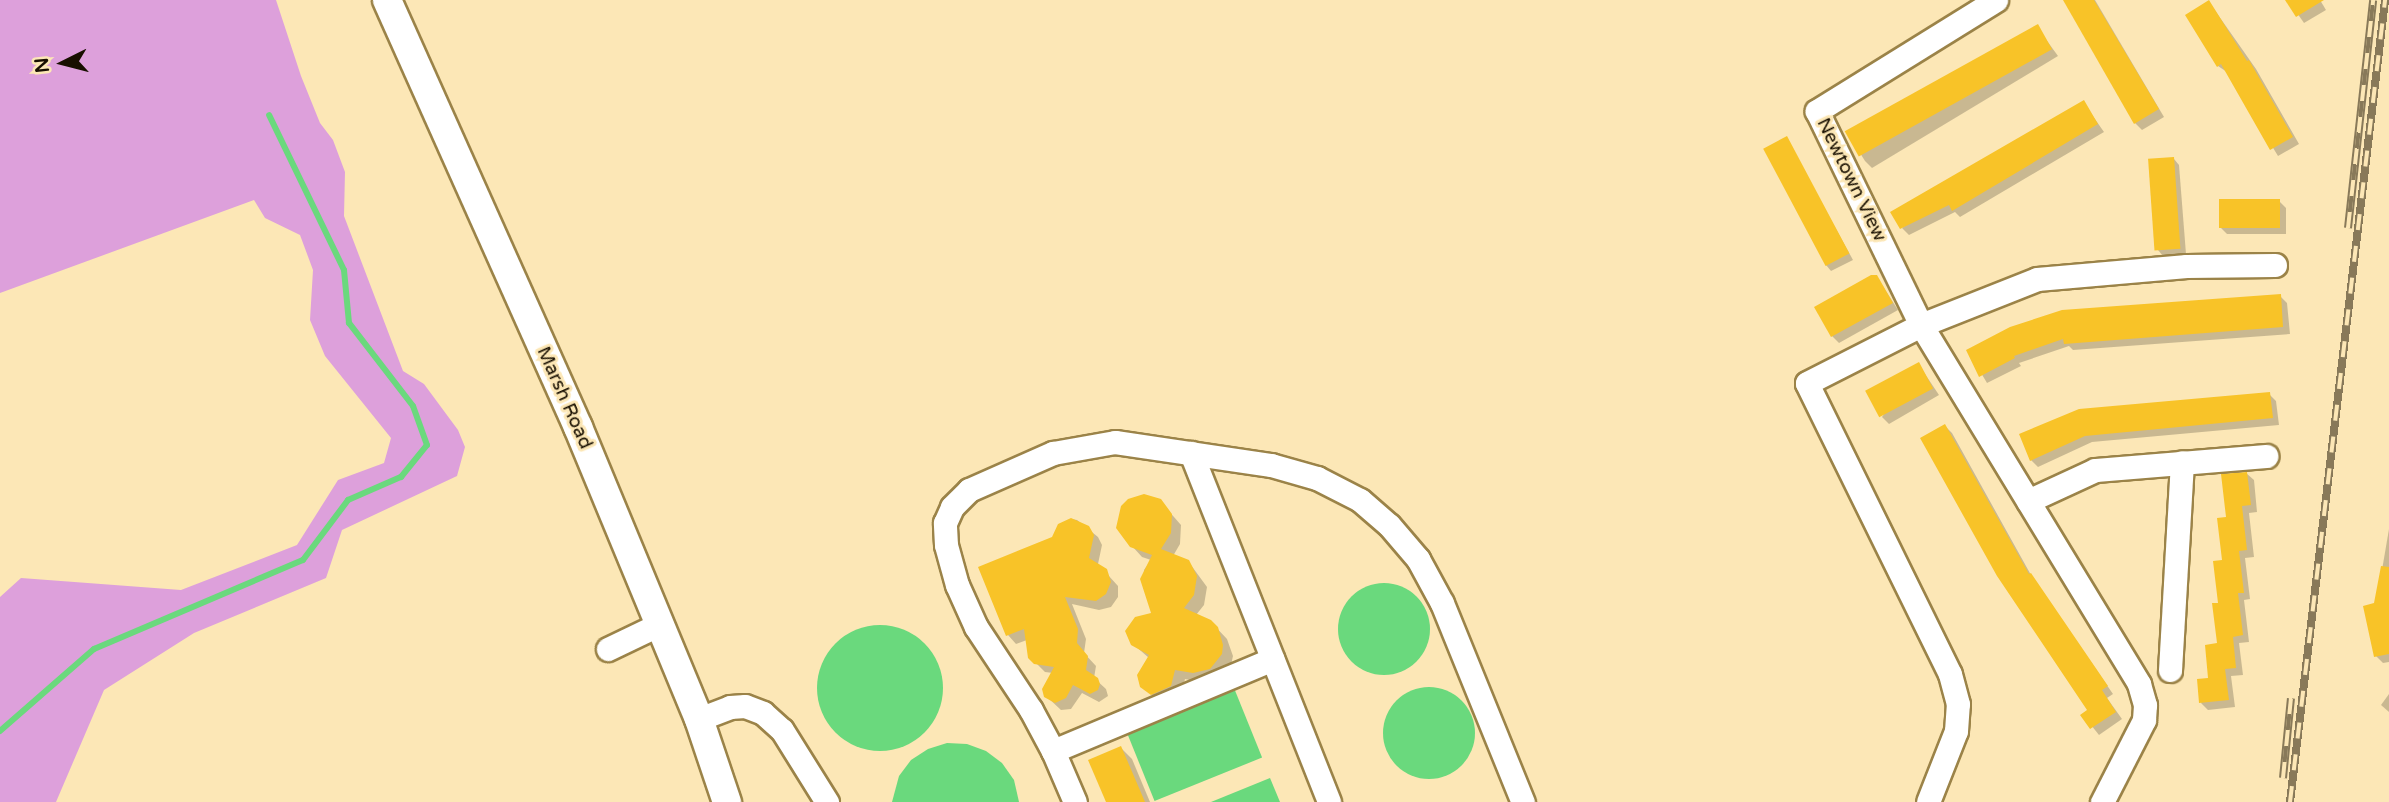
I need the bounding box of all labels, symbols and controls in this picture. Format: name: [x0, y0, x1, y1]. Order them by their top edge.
north arrow: [28, 28, 98, 98]
text: N: [30, 56, 54, 74]
street label: Newtown View: [1811, 114, 1891, 246]
street label: Marsh Road: [531, 343, 597, 453]

